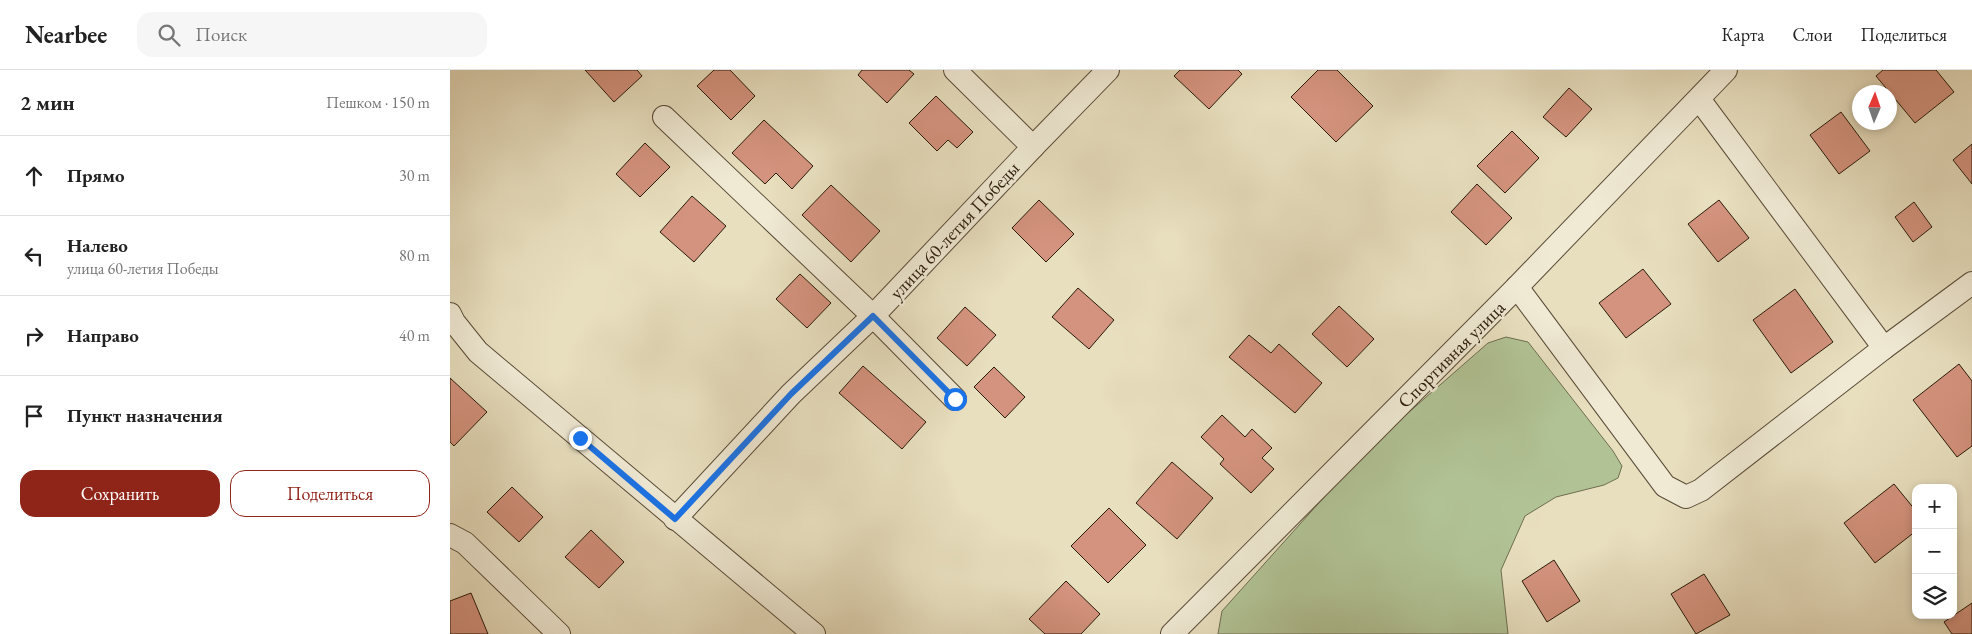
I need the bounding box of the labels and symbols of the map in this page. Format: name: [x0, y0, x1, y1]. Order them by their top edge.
north arrow: [1852, 85, 1897, 130]
street label: улица 60-летия Победы: [884, 156, 1025, 305]
street label: Спортивная улица: [1392, 295, 1511, 414]
route start: [944, 388, 967, 411]
route end: [569, 427, 592, 450]

